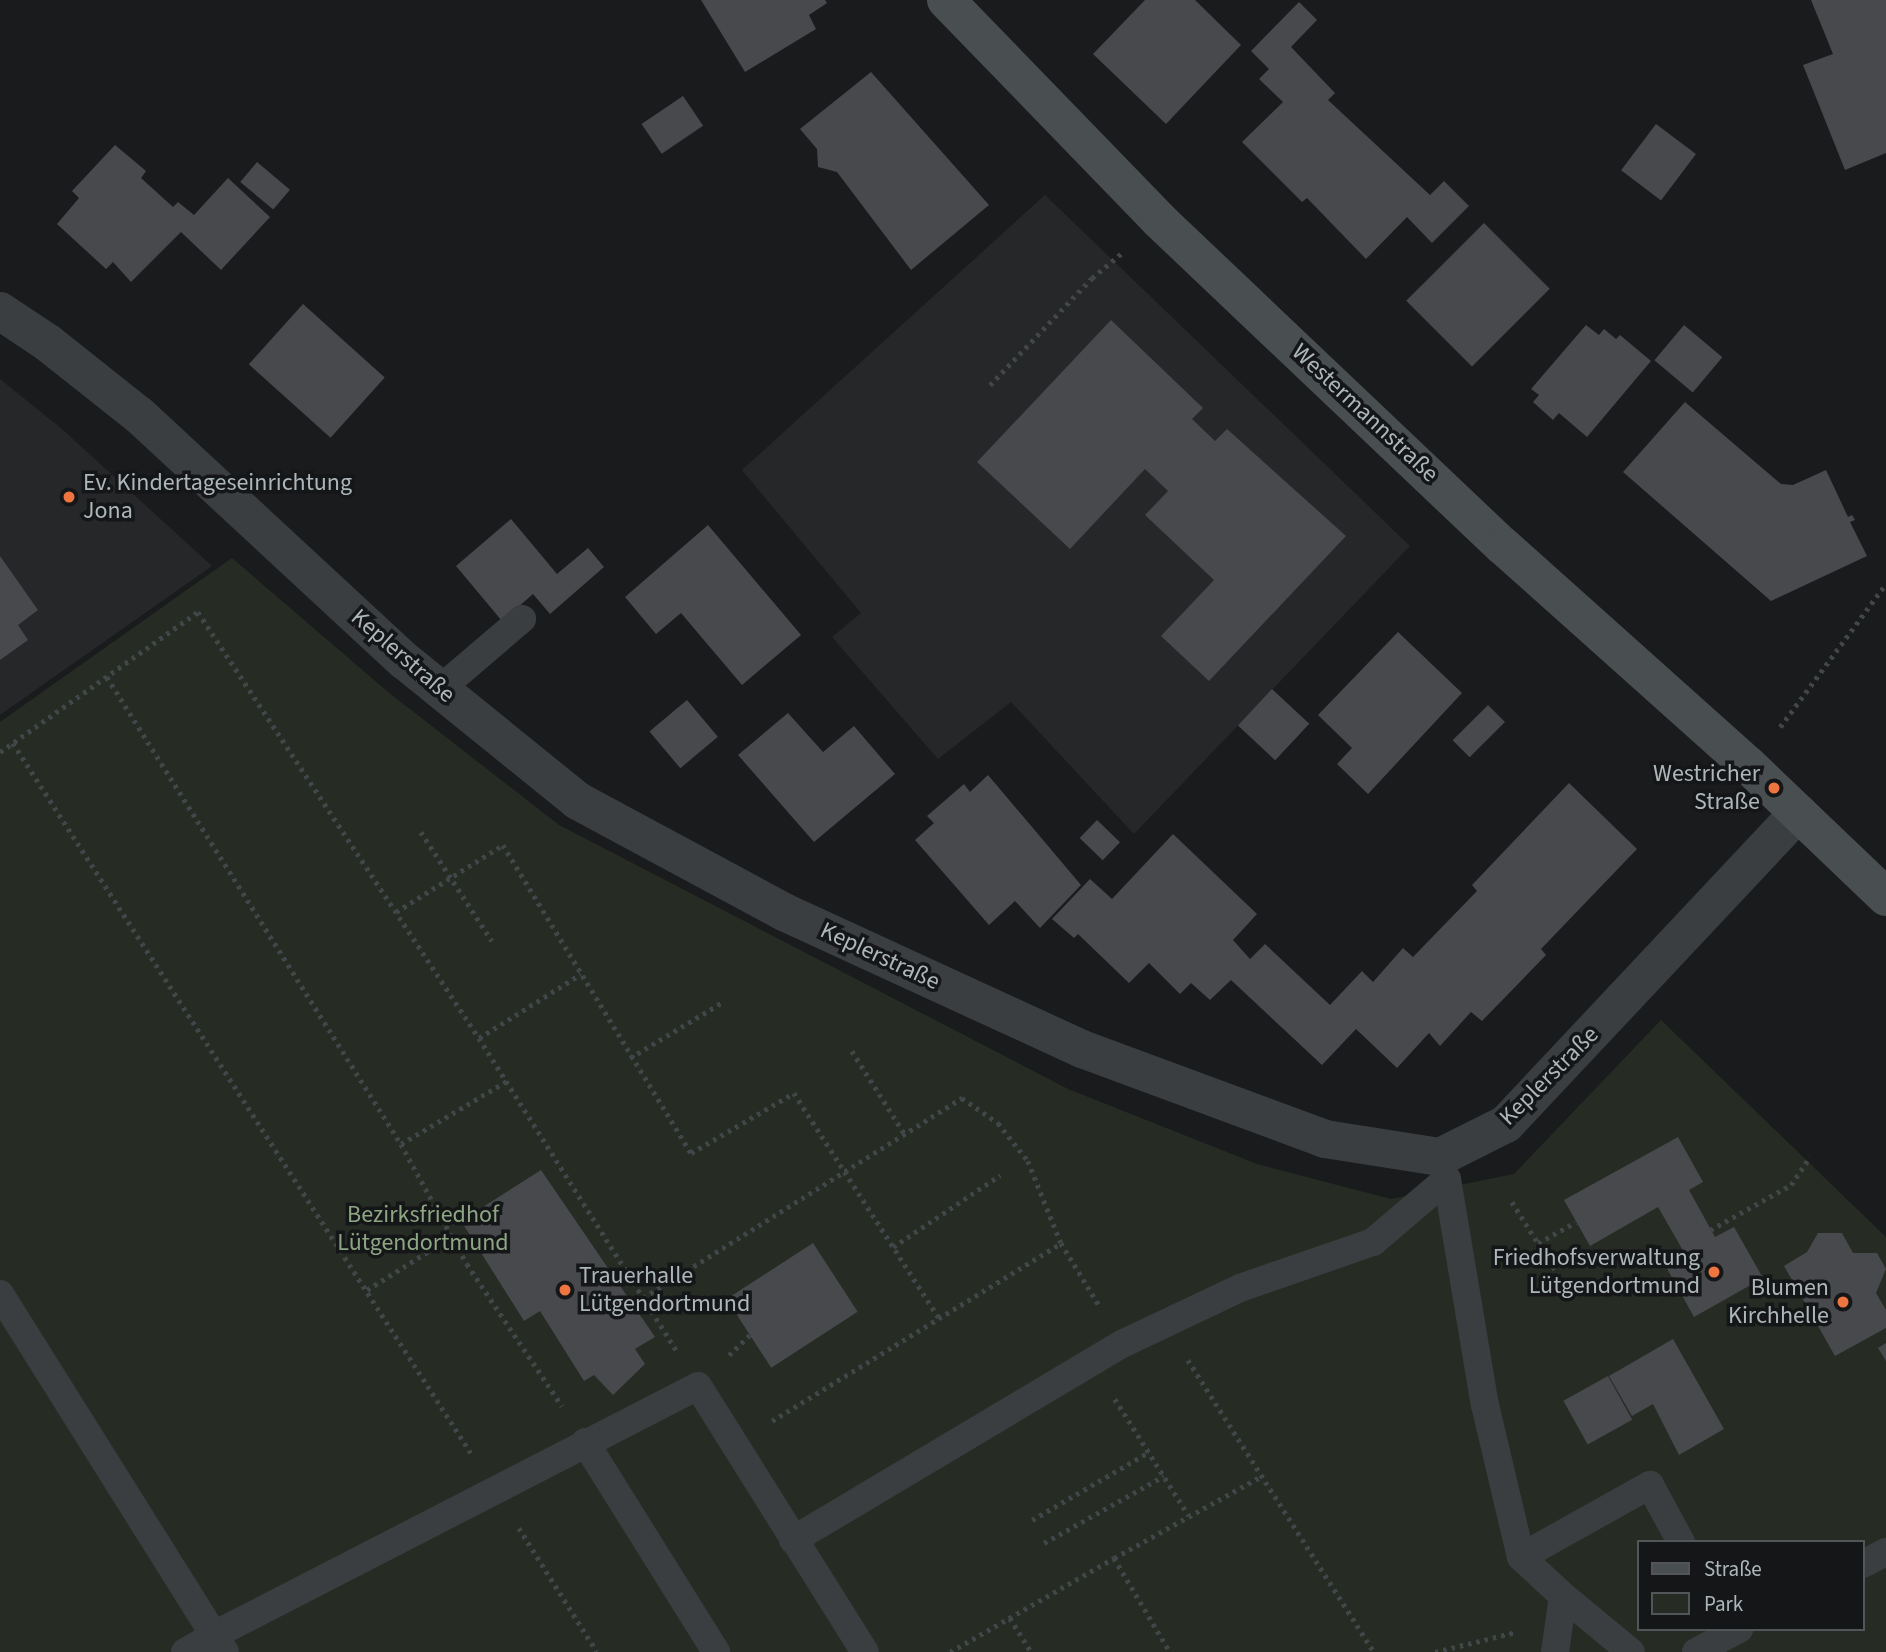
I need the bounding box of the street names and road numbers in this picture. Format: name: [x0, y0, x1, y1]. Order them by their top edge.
street label: Westermannstraße: [1286, 338, 1444, 488]
street label: Keplerstraße: [345, 603, 461, 709]
street label: Keplerstraße: [816, 916, 944, 996]
street label: Keplerstraße: [1493, 1020, 1605, 1132]

